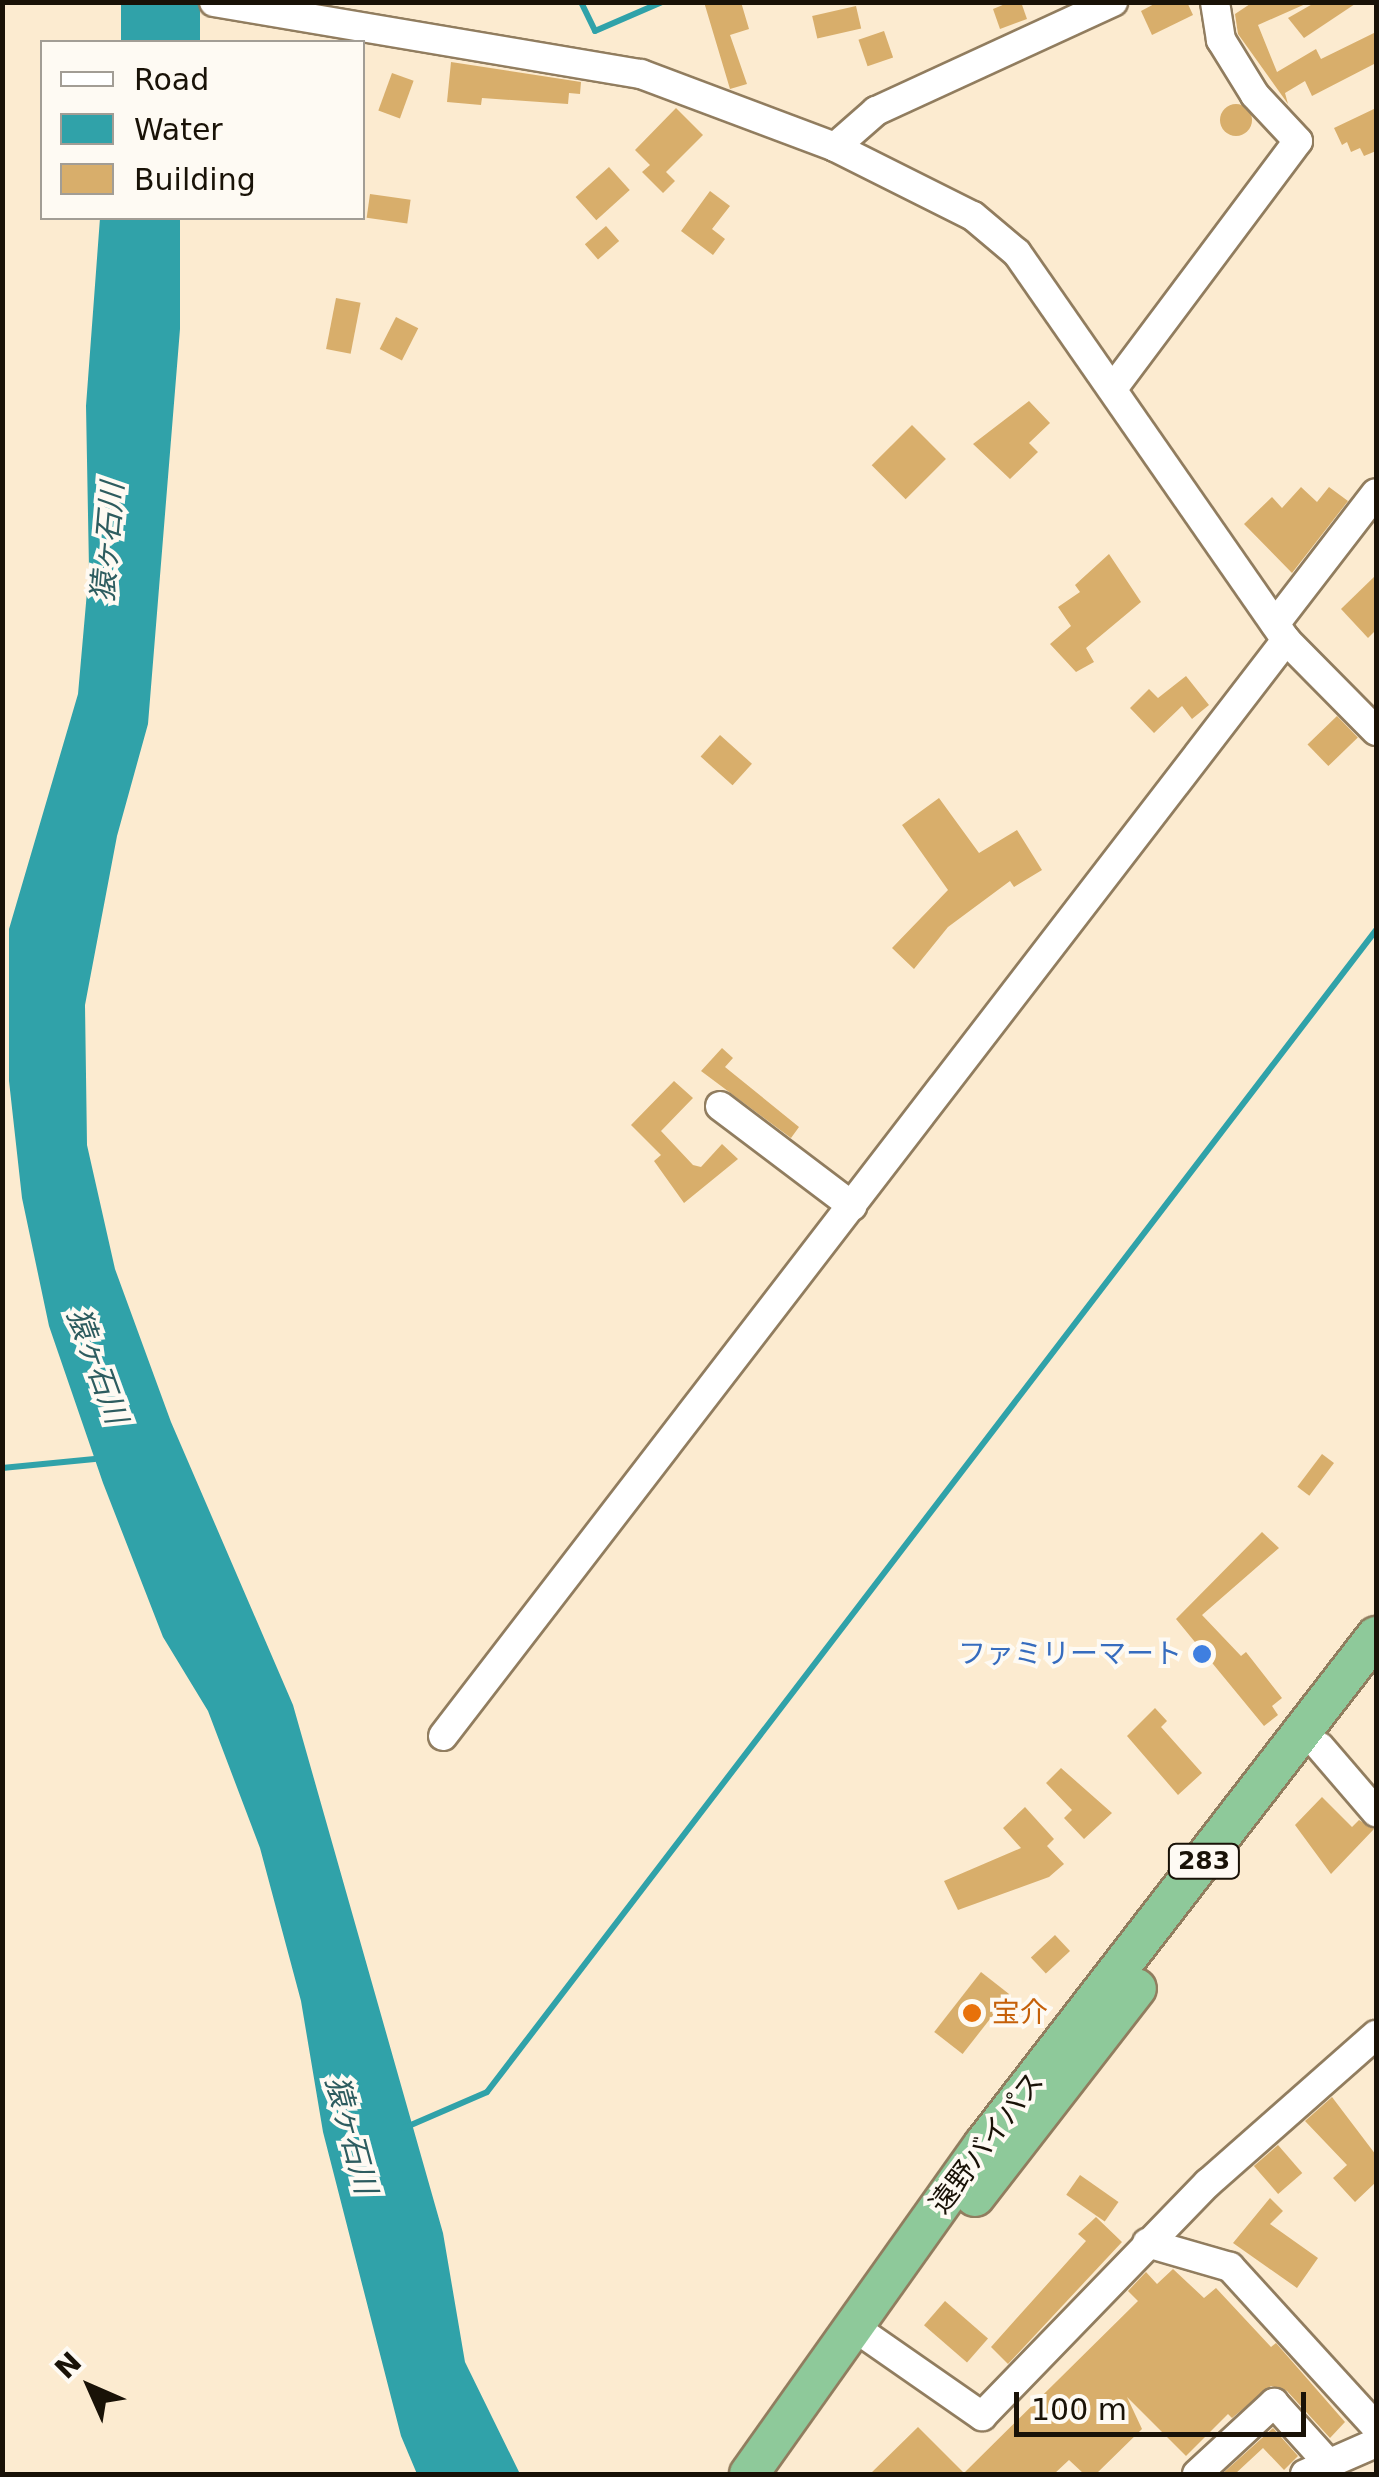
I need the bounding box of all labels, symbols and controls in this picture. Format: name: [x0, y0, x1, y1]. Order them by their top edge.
legend: [40, 40, 365, 220]
text: Road: [134, 62, 209, 97]
text: Water: [134, 112, 223, 147]
text: Building: [134, 162, 256, 197]
water label: 猿ヶ石川: [85, 481, 131, 603]
water label: 猿ヶ石川: [60, 1303, 134, 1429]
place label: ファミリーマート: [958, 1637, 1182, 1671]
marker: ファミリーマート: [1191, 1643, 1213, 1665]
road number: 283: [1166, 1841, 1242, 1881]
place label: 宝介: [992, 1996, 1048, 2030]
marker: 宝介: [961, 2002, 983, 2024]
street label: 遠野バイパス: [923, 2066, 1051, 2220]
water label: 猿ヶ石川: [318, 2072, 384, 2198]
north arrow: [40, 2337, 140, 2437]
text: N: [48, 2345, 88, 2385]
scale bar: [1019, 2372, 1312, 2434]
text: 100 m: [1031, 2392, 1127, 2427]

